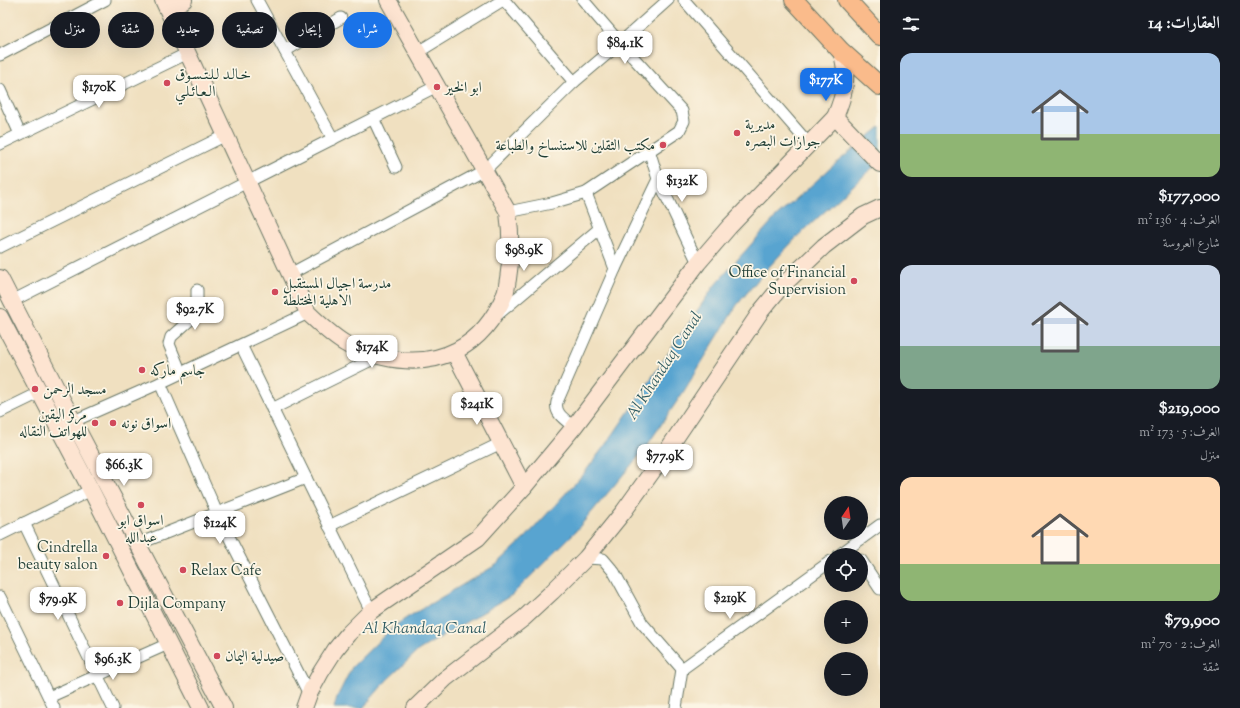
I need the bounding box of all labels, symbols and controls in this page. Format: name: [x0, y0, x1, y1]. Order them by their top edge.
chip: منزل: [50, 12, 100, 48]
chip: شقة: [108, 12, 154, 48]
chip: جديد: [162, 12, 214, 48]
chip: تصفية: [222, 12, 277, 48]
chip: إيجار: [285, 12, 335, 48]
chip: شراء: [343, 12, 392, 48]
text: العقارات: 14: [1148, 12, 1220, 36]
icon: filters: [900, 13, 922, 35]
pin: $84.1K: [592, 31, 658, 65]
text: $84.1K: [607, 35, 643, 53]
place label: خـالـد لـلـتـسـوق الـعـائـلـي: [175, 65, 251, 105]
pin: $177K: [798, 68, 854, 102]
text: $177K: [809, 72, 843, 90]
pin: $170K: [71, 75, 127, 109]
marker: خـالـد لـلـتـسـوق الـعـائـلـي: [162, 78, 172, 88]
place label: ابو الخير: [443, 78, 482, 99]
text: $170K: [82, 79, 116, 97]
icon: home: [1024, 79, 1096, 151]
marker: ابو الخير: [432, 82, 442, 92]
place label: مديرية جوازات البصره: [745, 115, 821, 153]
marker: مديرية جوازات البصره: [732, 128, 742, 138]
place label: مكتب الثقلين للاستنساخ والطباعة: [495, 136, 655, 158]
marker: مكتب الثقلين للاستنساخ والطباعة: [658, 140, 668, 150]
pin: $132K: [654, 169, 710, 203]
text: $132K: [666, 173, 698, 191]
text: $177,000: [1158, 185, 1220, 209]
text: الغرف: 4 · 136 m²: [1137, 212, 1220, 230]
text: شارع العروسة: [1163, 235, 1220, 253]
pin: $98.9K: [491, 238, 557, 272]
text: $98.9K: [505, 242, 543, 260]
place label: Office of Financial Supervision: [729, 263, 846, 301]
place label: مدرسة اجيال المستقبل الاهلية المختلطة: [283, 274, 391, 312]
marker: Office of Financial Supervision: [849, 276, 859, 286]
marker: مدرسة اجيال المستقبل الاهلية المختلطة: [270, 287, 280, 297]
icon: home: [1024, 291, 1096, 363]
pin: $92.7K: [162, 297, 228, 331]
text: $92.7K: [176, 301, 214, 319]
water label: Al Khandaq Canal: [621, 308, 709, 425]
pin: $174K: [344, 335, 400, 369]
text: $174K: [356, 339, 388, 357]
place label: جاسم ماركه: [150, 361, 205, 385]
marker: جاسم ماركه: [137, 365, 147, 375]
place label: مسجد الرحمن: [43, 380, 107, 401]
marker: مسجد الرحمن: [30, 384, 40, 394]
pin: $241K: [449, 392, 505, 426]
text: $241K: [460, 396, 494, 414]
text: $219,000: [1158, 397, 1220, 421]
place label: مركز اليقين للهواتف النقاله: [19, 405, 87, 443]
place label: اسواق نونه: [121, 414, 171, 435]
marker: مركز اليقين للهواتف النقاله: [90, 418, 100, 428]
marker: اسواق نونه: [108, 418, 118, 428]
text: الغرف: 5 · 173 m²: [1139, 424, 1220, 442]
pin: $77.9K: [632, 444, 698, 478]
text: منزل: [1200, 447, 1220, 465]
text: $77.9K: [646, 448, 684, 466]
pin: $66.3K: [91, 453, 157, 487]
text: $66.3K: [105, 457, 143, 475]
north arrow: [824, 496, 868, 540]
map controls: [824, 496, 868, 696]
marker: اسواق ابو عبدالله: [136, 500, 146, 510]
icon: home: [1024, 503, 1096, 575]
place label: اسواق ابو عبدالله: [117, 511, 164, 549]
pin: $124K: [192, 511, 248, 545]
text: $124K: [203, 515, 237, 533]
place label: Cindrella beauty salon: [18, 538, 98, 576]
button: locate: [824, 548, 868, 592]
marker: Cindrella beauty salon: [101, 551, 111, 561]
place label: Relax Cafe: [191, 561, 261, 582]
marker: Relax Cafe: [178, 565, 188, 575]
pin: $219K: [702, 586, 758, 620]
pin: $79.9K: [25, 587, 91, 621]
text: $219K: [713, 590, 747, 608]
text: $79.9K: [39, 591, 77, 609]
place label: Dijla Company: [128, 594, 226, 615]
marker: Dijla Company: [115, 598, 125, 608]
button: +: [824, 600, 868, 644]
text: $79,900: [1164, 609, 1220, 633]
water label: Al Khandaq Canal: [362, 618, 486, 641]
text: الغرف: 2 · 70 m²: [1141, 636, 1220, 654]
pin: $96.3K: [80, 647, 146, 681]
place label: صيدلية اليمان: [225, 647, 284, 668]
text: $96.3K: [94, 651, 132, 669]
marker: صيدلية اليمان: [212, 651, 222, 661]
button: −: [824, 652, 868, 696]
text: شقة: [1203, 659, 1220, 677]

